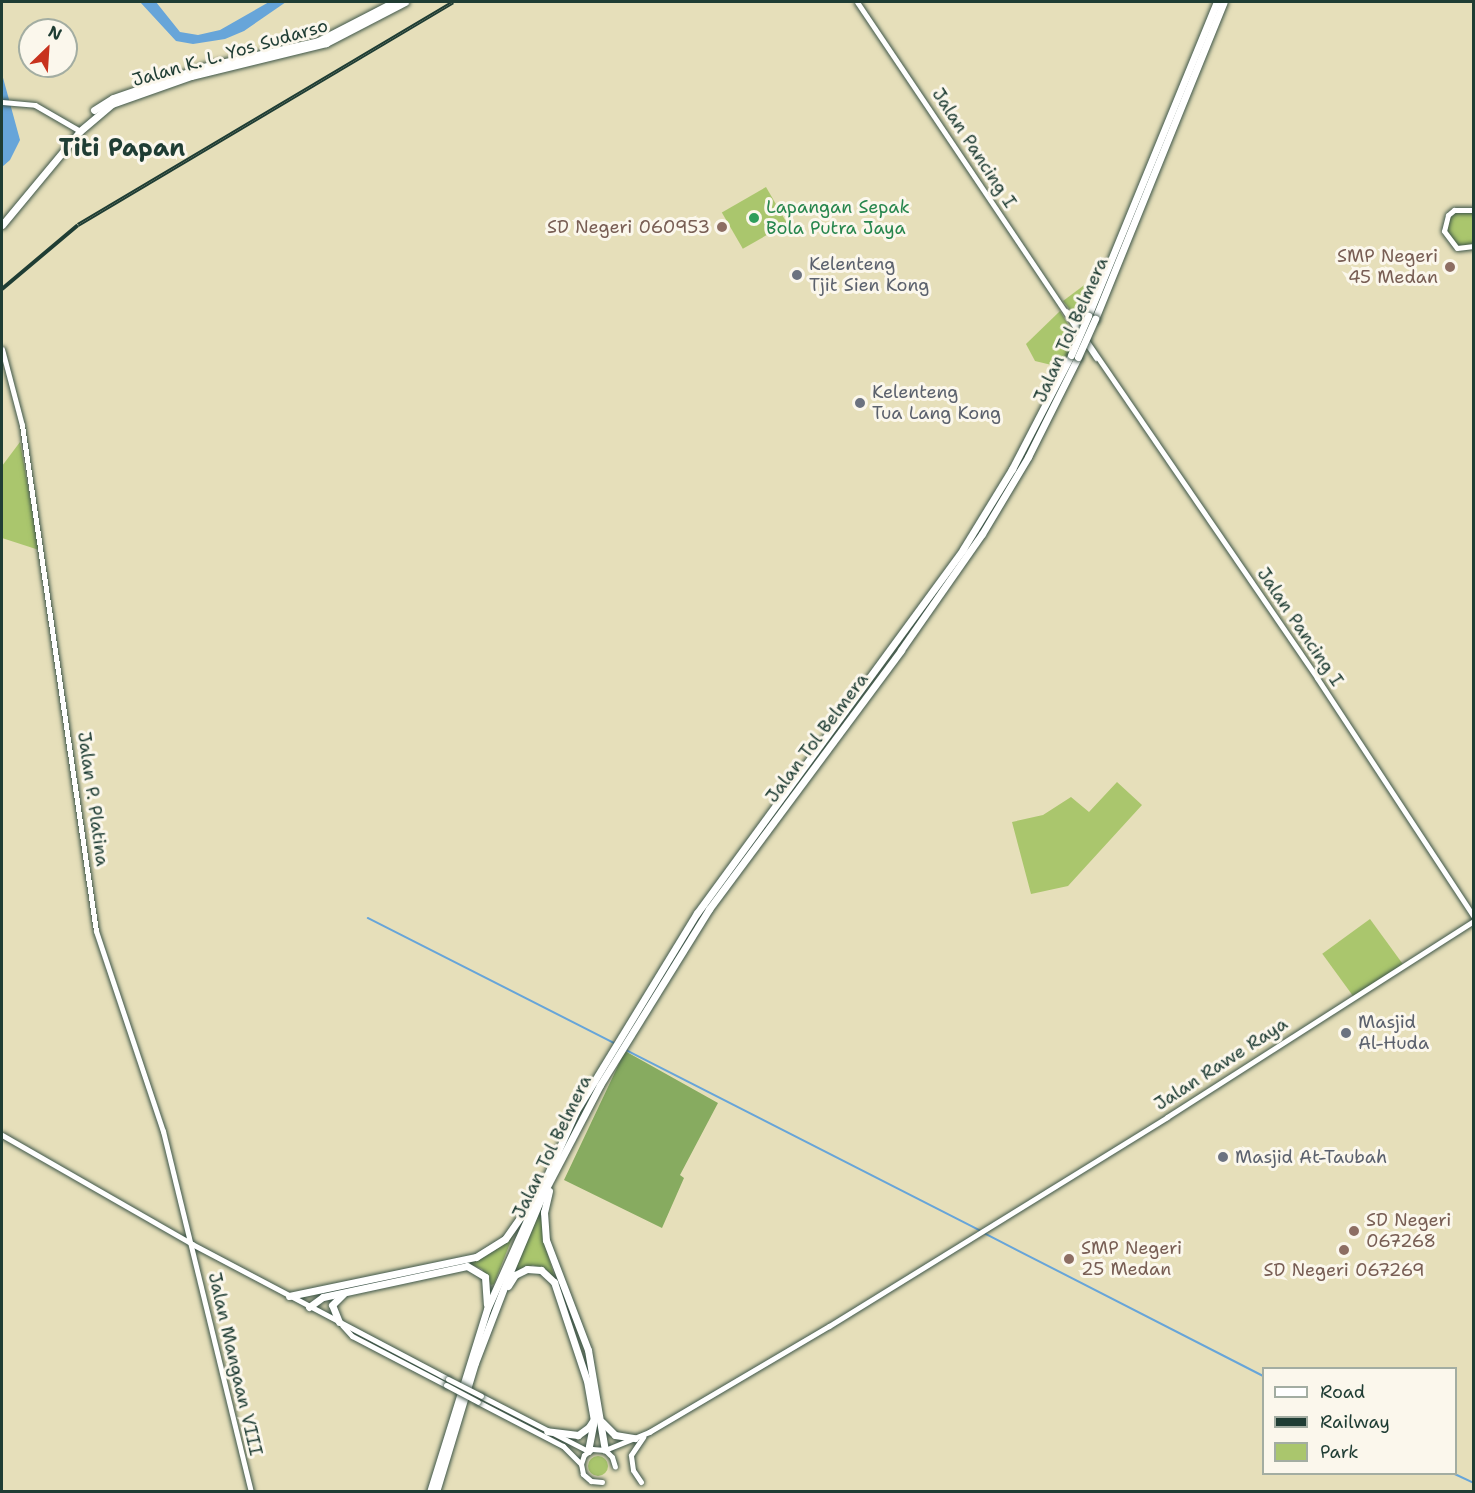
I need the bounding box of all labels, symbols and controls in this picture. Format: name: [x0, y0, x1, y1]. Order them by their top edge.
street label: Jalan K. L. Yos Sudarso: [130, 15, 330, 91]
north arrow: [18, 18, 78, 78]
text: N: [45, 21, 65, 45]
street label: Jalan Pancing I: [927, 84, 1021, 212]
district label: Titi Papan: [59, 135, 185, 163]
place label: Lapangan Sepak Bola Putra Jaya: [766, 197, 910, 240]
marker: Lapangan Sepak Bola Putra Jaya: [747, 211, 761, 225]
place label: SD Negeri 060953: [547, 216, 710, 238]
marker: SD Negeri 060953: [715, 220, 729, 234]
place label: SMP Negeri 45 Medan: [1337, 246, 1438, 288]
place label: Kelenteng Tjit Sien Kong: [809, 254, 929, 296]
street label: Jalan Tol Belmera: [1029, 254, 1113, 406]
marker: SMP Negeri 45 Medan: [1443, 260, 1457, 274]
marker: Kelenteng Tjit Sien Kong: [790, 268, 804, 282]
place label: Kelenteng Tua Lang Kong: [872, 382, 1001, 424]
marker: Kelenteng Tua Lang Kong: [853, 396, 867, 410]
street label: Jalan Pancing I: [1252, 564, 1348, 690]
street label: Jalan Tol Belmera: [761, 669, 873, 807]
street label: Jalan P. Platina: [73, 730, 113, 868]
place label: Masjid Al-Huda: [1358, 1012, 1429, 1054]
street label: Jalan Rawe Raya: [1150, 1013, 1292, 1115]
marker: Masjid Al-Huda: [1339, 1026, 1353, 1040]
street label: Jalan Tol Belmera: [508, 1072, 596, 1222]
place label: Masjid At-Taubah: [1235, 1146, 1387, 1168]
marker: Masjid At-Taubah: [1216, 1150, 1230, 1164]
place label: SD Negeri 067268: [1366, 1210, 1451, 1252]
marker: SD Negeri 067268: [1347, 1224, 1361, 1238]
place label: SMP Negeri 25 Medan: [1081, 1238, 1182, 1280]
marker: SD Negeri 067269: [1337, 1243, 1351, 1257]
marker: SMP Negeri 25 Medan: [1062, 1252, 1076, 1266]
place label: SD Negeri 067269: [1263, 1259, 1425, 1281]
street label: Jalan Mangaan VIII: [203, 1270, 267, 1458]
legend: [1262, 1367, 1457, 1475]
text: Road: [1320, 1380, 1365, 1404]
text: Railway: [1320, 1410, 1390, 1434]
text: Park: [1320, 1440, 1359, 1464]

